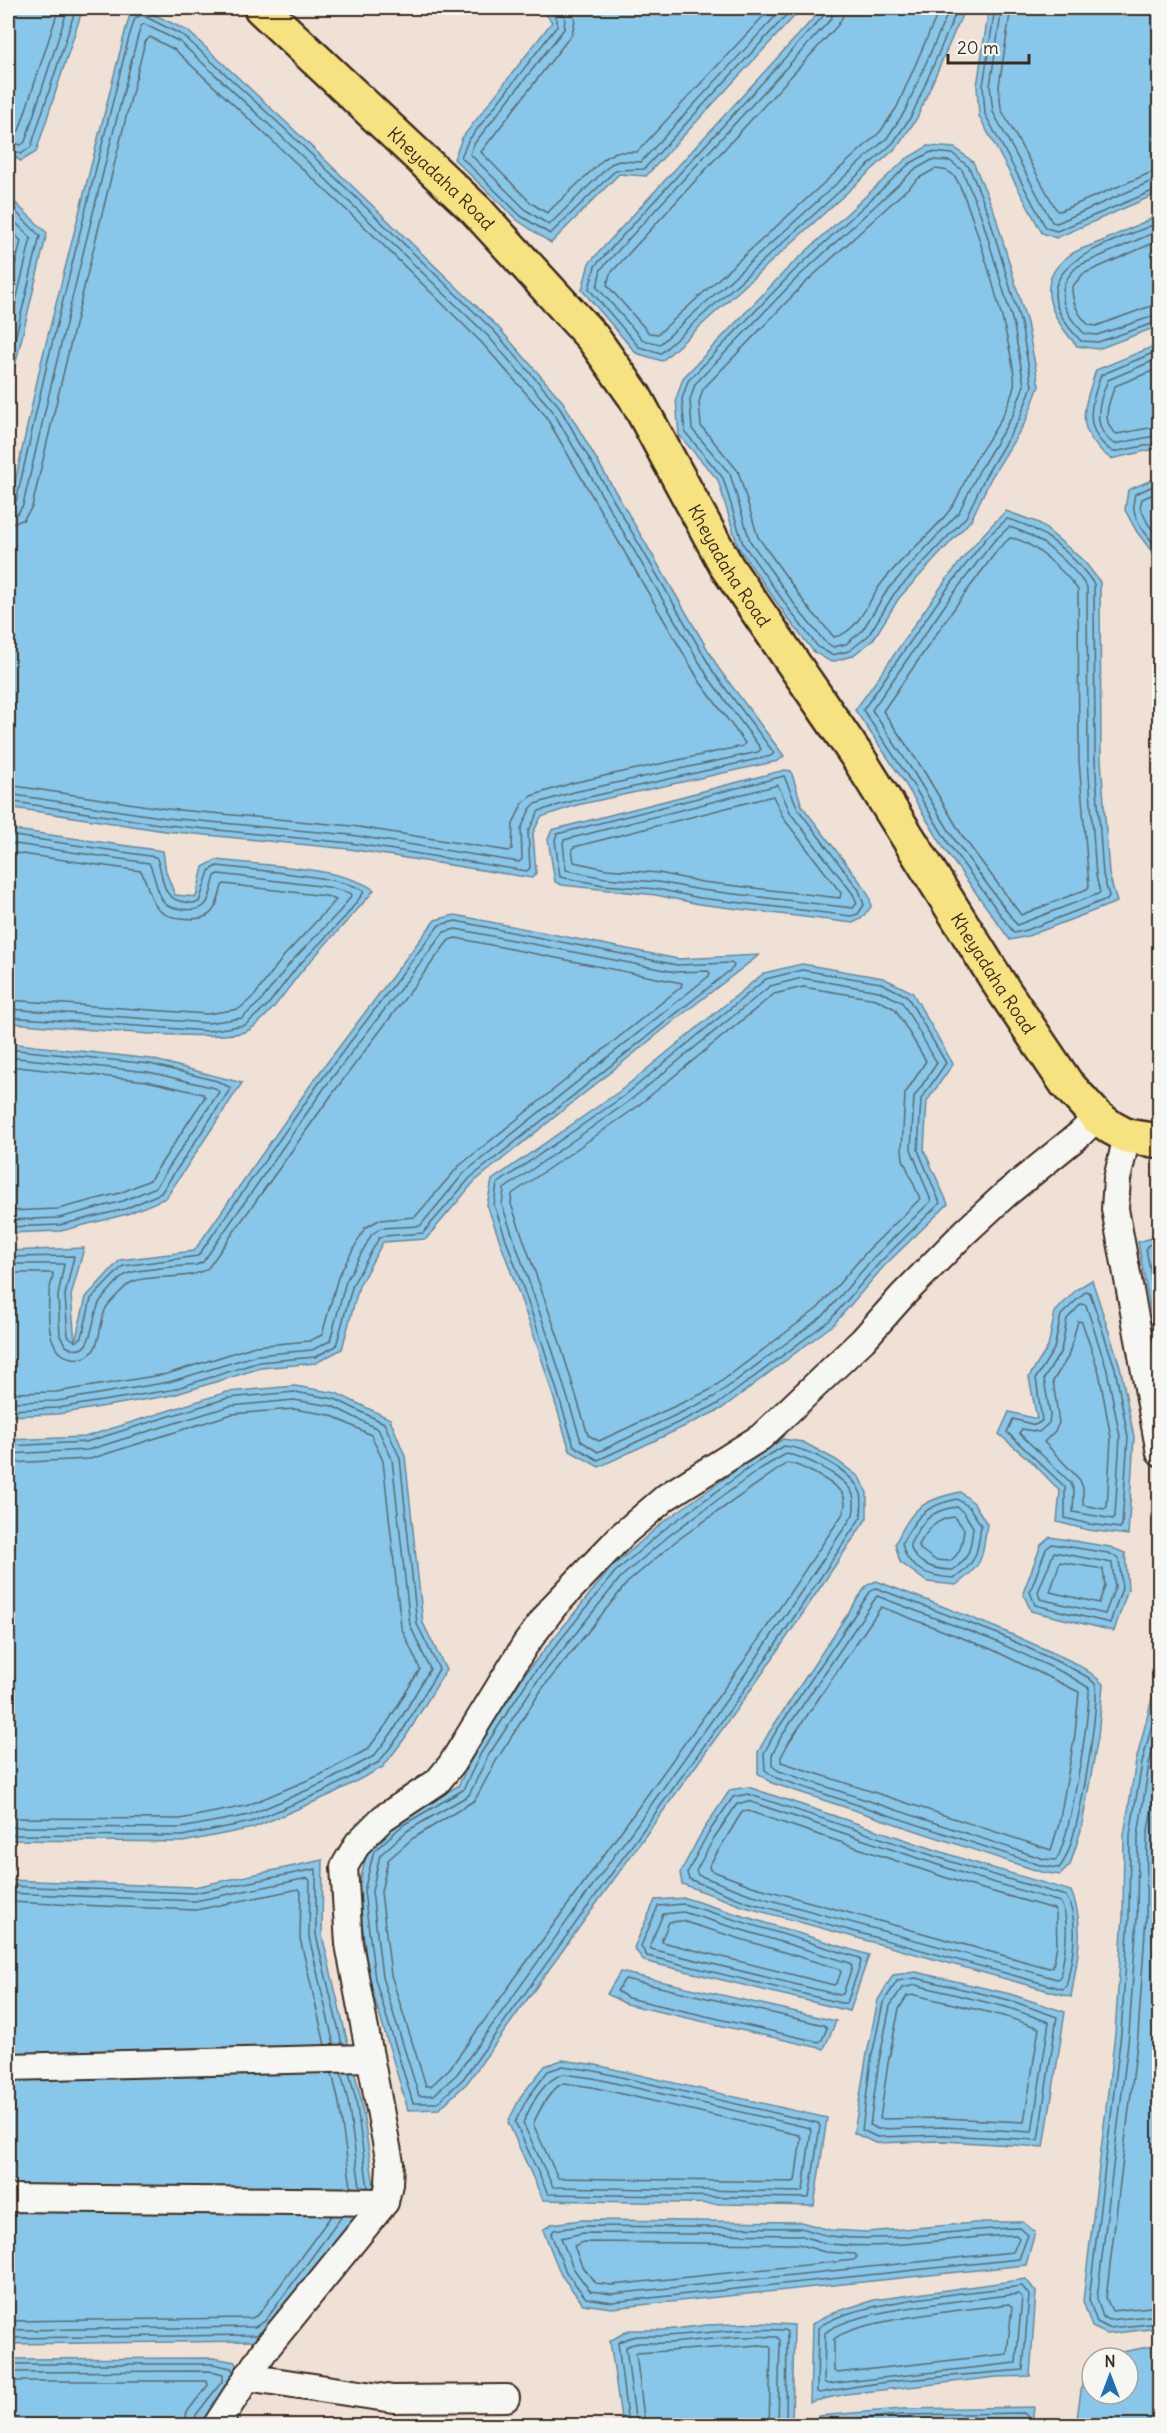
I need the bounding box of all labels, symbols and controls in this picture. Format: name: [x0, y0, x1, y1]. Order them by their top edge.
scale bar: [948, 27, 1029, 65]
text: 20 m: [957, 36, 999, 59]
street label: Kheyadaha Road: [383, 122, 500, 235]
street label: Kheyadaha Road: [684, 500, 776, 631]
street label: Kheyadaha Road: [946, 908, 1041, 1039]
north arrow: [1080, 2346, 1140, 2406]
text: N: [1104, 2351, 1116, 2371]

